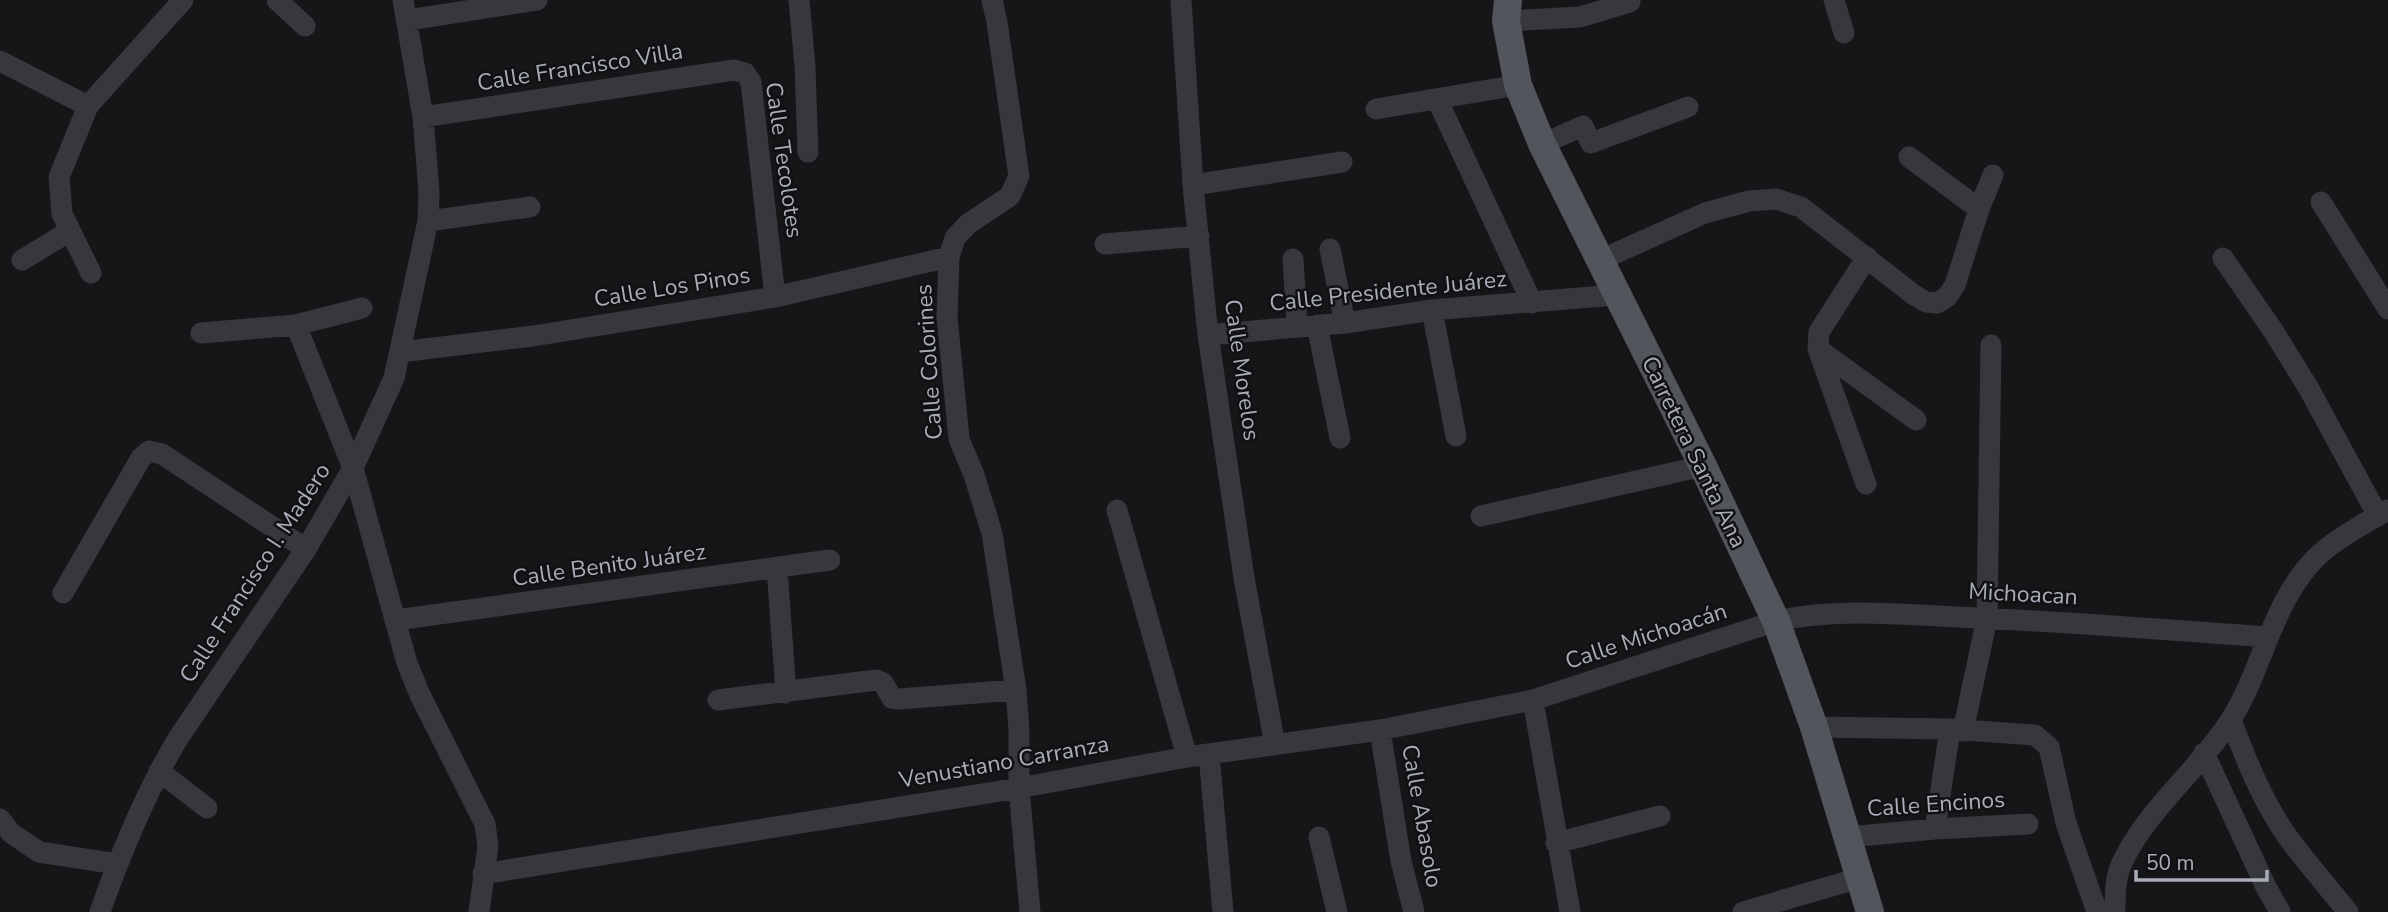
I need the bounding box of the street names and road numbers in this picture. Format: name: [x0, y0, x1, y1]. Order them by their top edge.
street label: Calle Francisco Villa: [475, 35, 685, 99]
street label: Calle Tecolotes: [758, 80, 810, 240]
street label: Calle Los Pinos: [592, 259, 752, 315]
street label: Calle Presidente Juárez: [1268, 263, 1508, 319]
street label: Calle Colorines: [908, 283, 950, 441]
street label: Calle Morelos: [1217, 297, 1267, 443]
street label: Carretera Santa Ana: [1634, 351, 1754, 553]
street label: Calle Francisco I. Madero: [172, 457, 338, 689]
street label: Calle Benito Juárez: [510, 536, 708, 594]
street label: Michoacan: [1968, 576, 2078, 612]
street label: Calle Michoacán: [1561, 595, 1731, 677]
street label: Venustiano Carranza: [896, 728, 1111, 796]
street label: Calle Abasolo: [1394, 742, 1450, 890]
street label: Calle Encinos: [1866, 784, 2006, 824]

